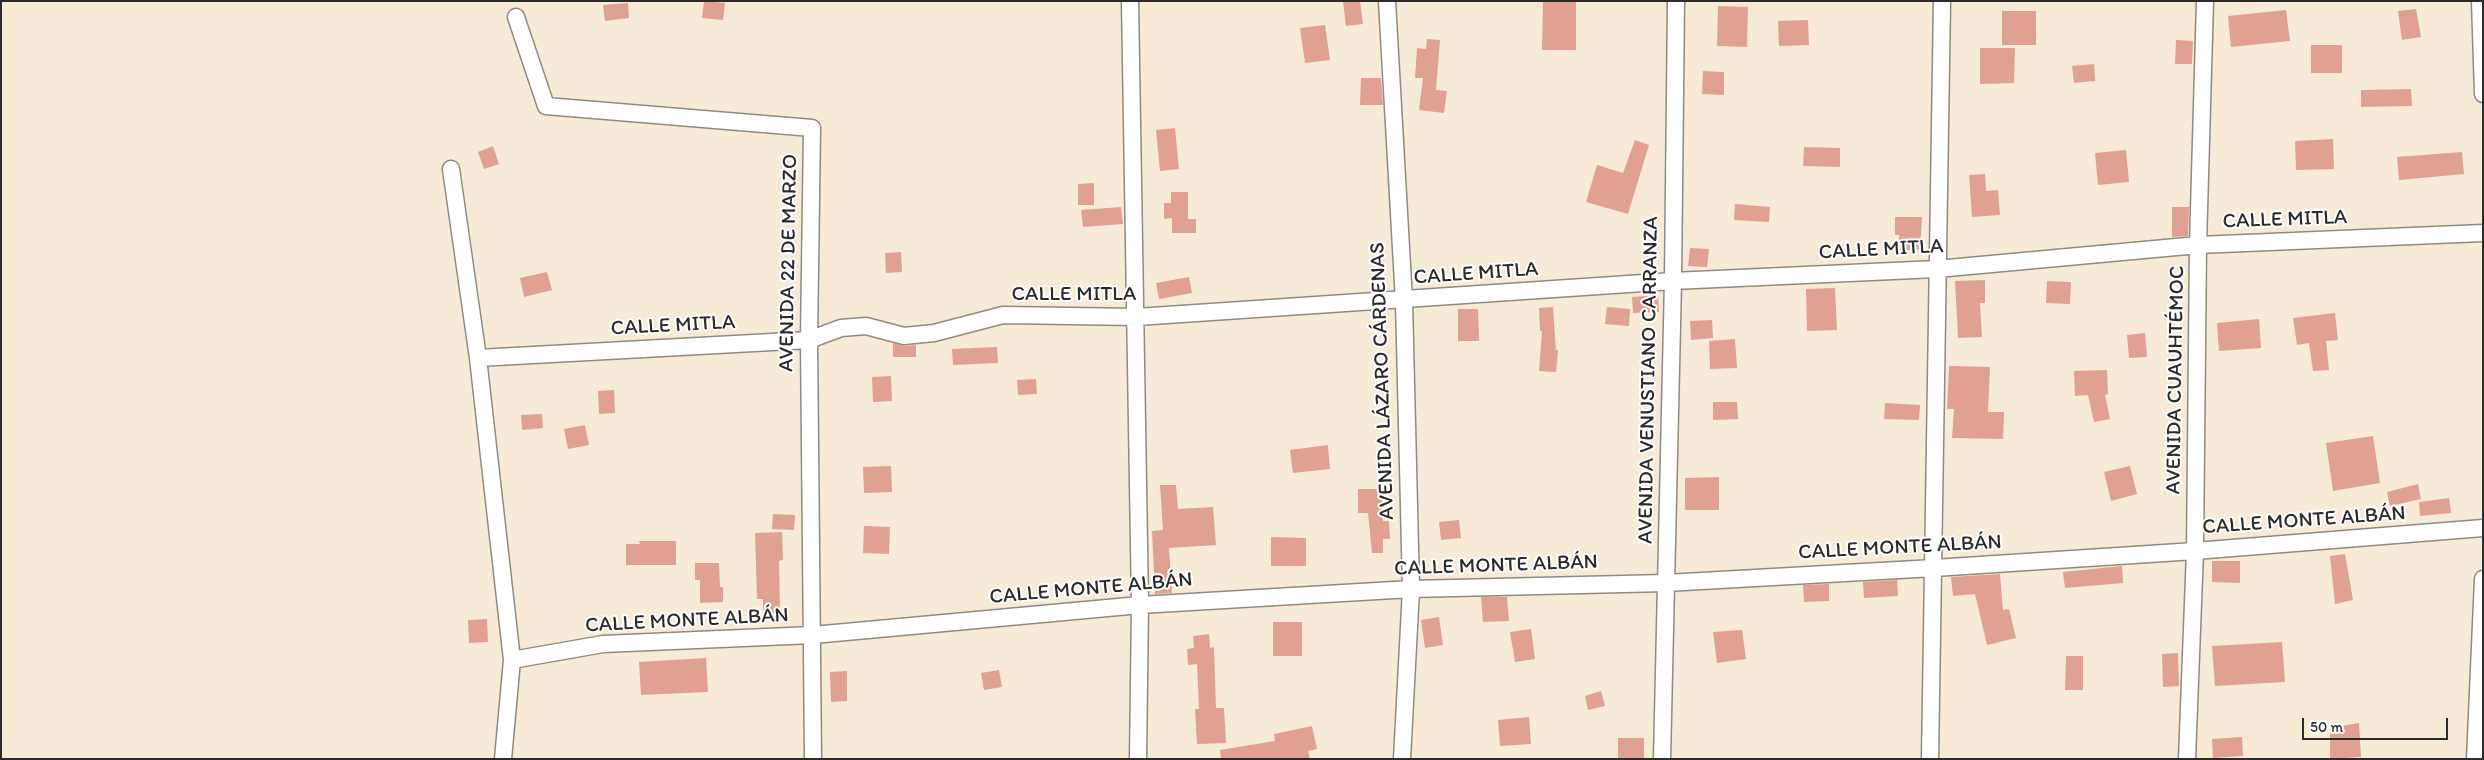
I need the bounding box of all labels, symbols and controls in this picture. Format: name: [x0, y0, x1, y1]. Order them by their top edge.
street label: AVENIDA 22 DE MARZO: [774, 154, 804, 372]
street label: CALLE MITLA: [2222, 205, 2348, 235]
street label: AVENIDA VENUSTIANO CARRANZA: [1634, 216, 1664, 544]
street label: CALLE MITLA: [1818, 234, 1944, 266]
street label: AVENIDA LÁZARO CÁRDENAS: [1366, 242, 1400, 520]
street label: CALLE MITLA: [1413, 257, 1539, 291]
street label: AVENIDA CUAUHTÉMOC: [2161, 265, 2191, 495]
street label: CALLE MITLA: [1012, 282, 1136, 308]
street label: CALLE MITLA: [610, 310, 736, 342]
street label: CALLE MONTE ALBÁN: [2201, 501, 2407, 541]
street label: CALLE MONTE ALBÁN: [1798, 530, 2002, 566]
street label: CALLE MONTE ALBÁN: [1394, 550, 1598, 582]
street label: CALLE MONTE ALBÁN: [988, 568, 1194, 610]
street label: CALLE MONTE ALBÁN: [585, 603, 789, 639]
scale bar: [2304, 708, 2450, 740]
text: 50 m: [2310, 718, 2343, 736]

